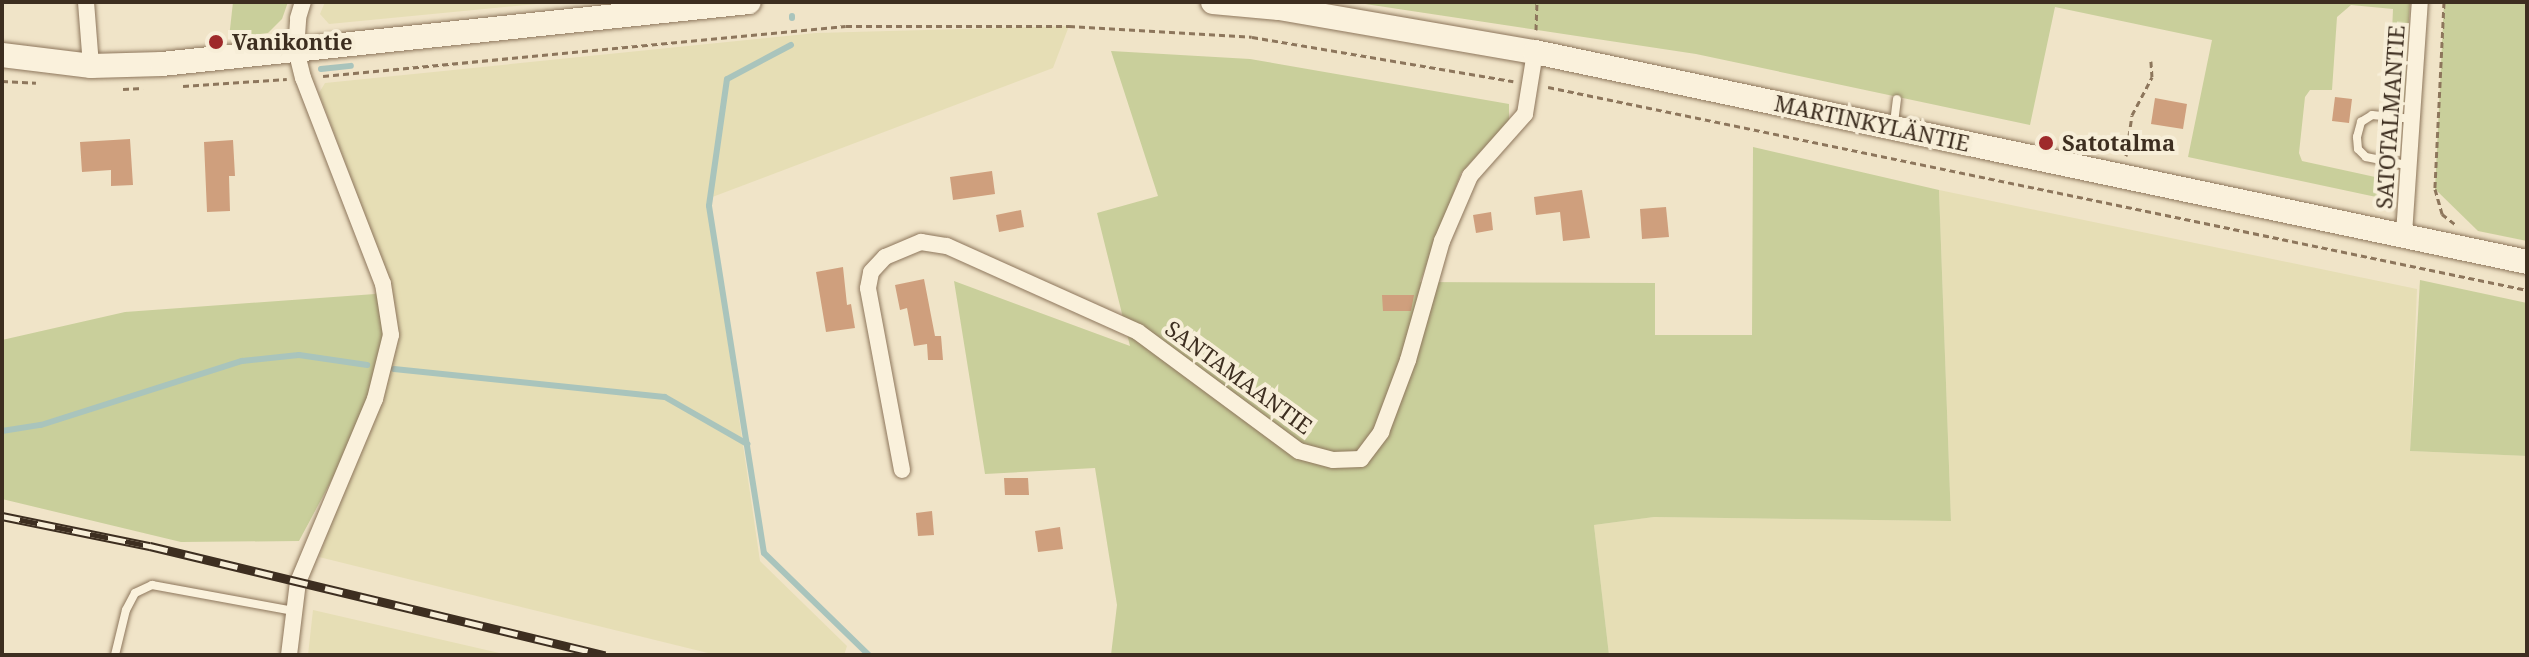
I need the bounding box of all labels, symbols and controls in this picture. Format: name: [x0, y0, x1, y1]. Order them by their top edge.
street label: SATOTALMANTIE: [2370, 24, 2410, 210]
place label: Vanikontie: [232, 29, 353, 55]
marker: Vanikontie: [207, 33, 225, 51]
street label: MARTINKYLÄNTIE: [1772, 89, 1972, 157]
place label: Satotalma: [2062, 130, 2175, 156]
marker: Satotalma: [2037, 134, 2055, 152]
street label: SANTAMAANTIE: [1160, 315, 1318, 439]

